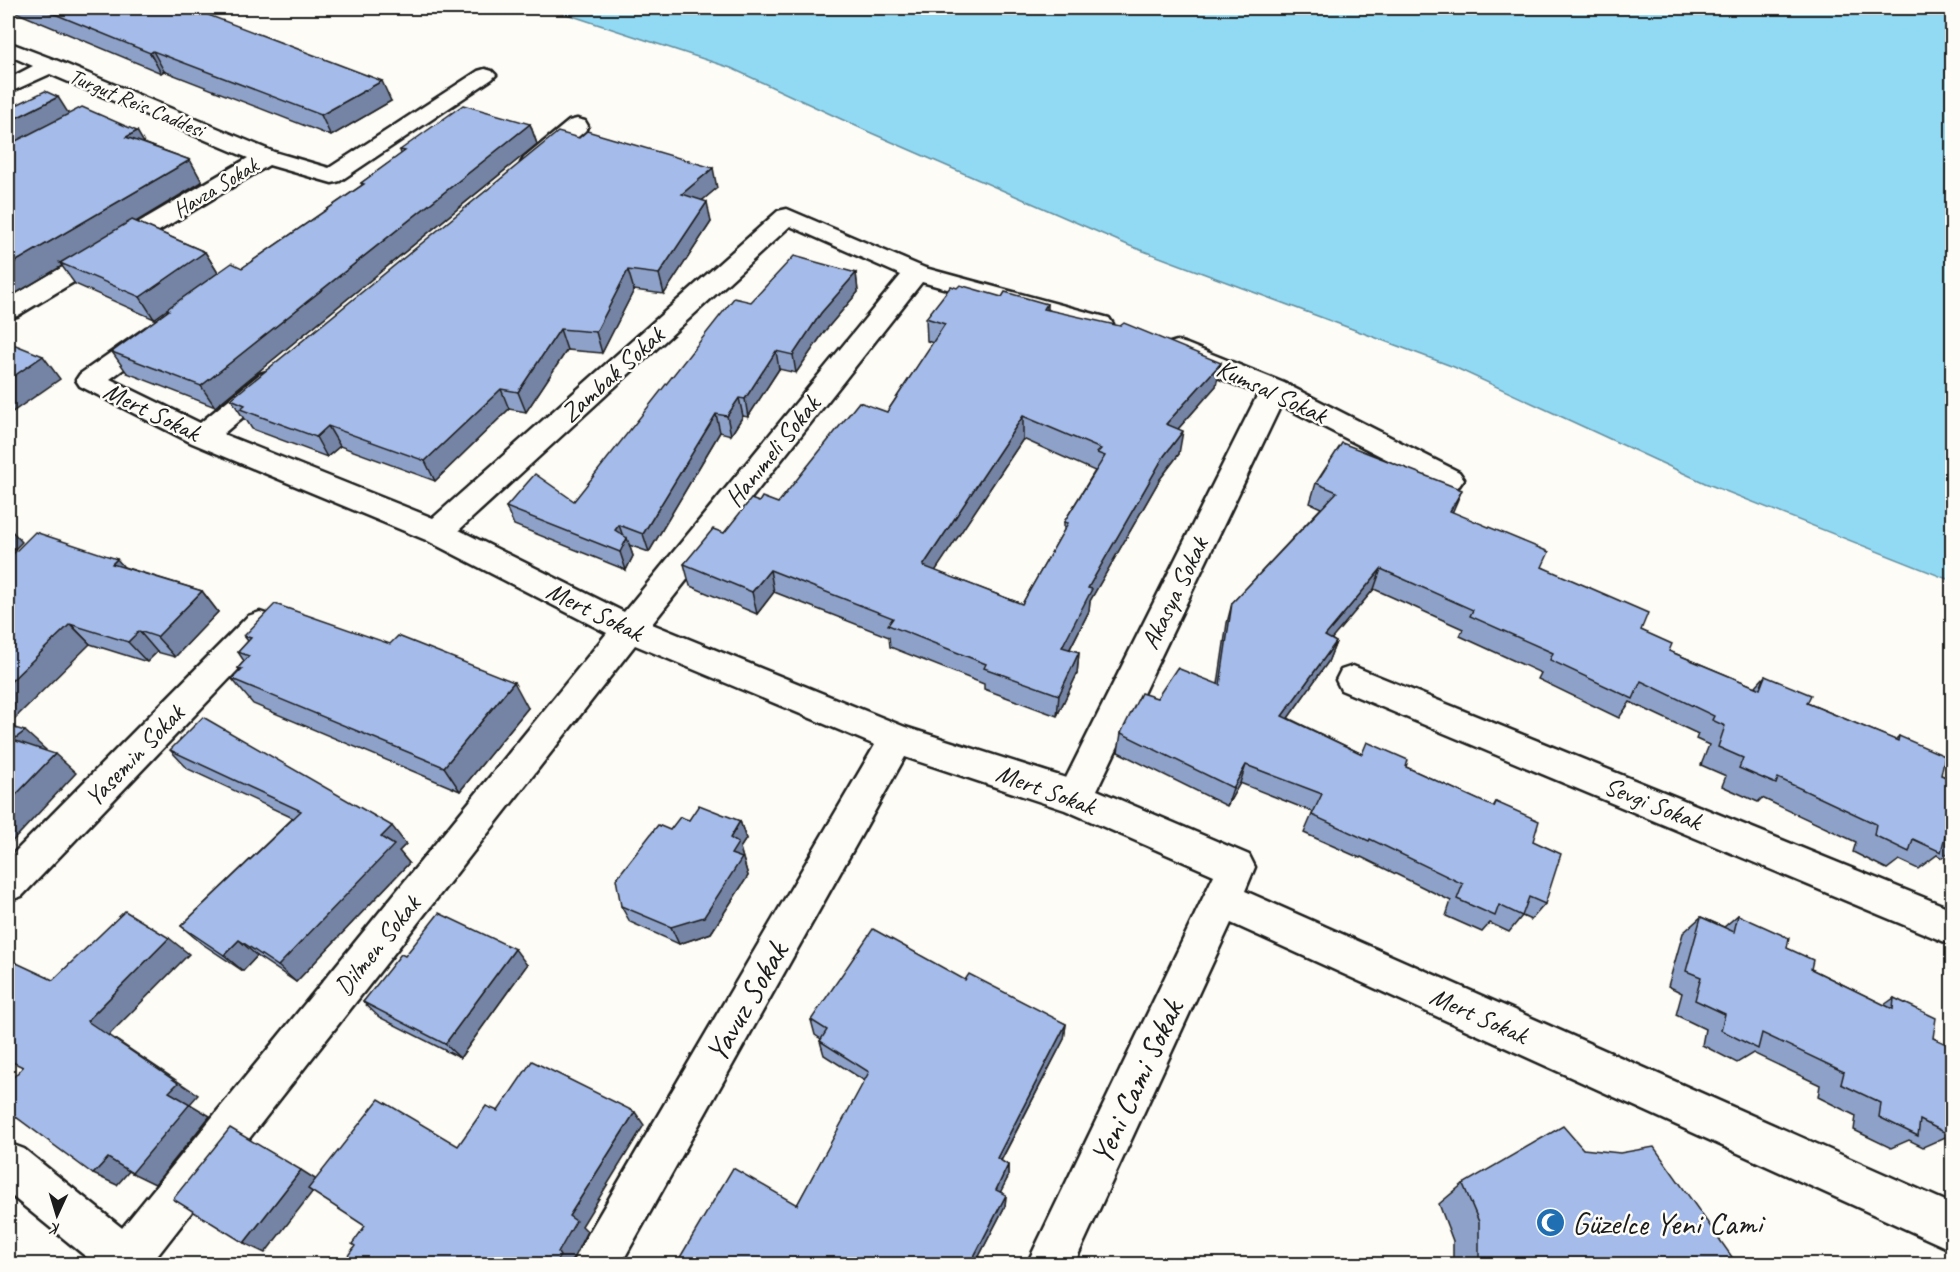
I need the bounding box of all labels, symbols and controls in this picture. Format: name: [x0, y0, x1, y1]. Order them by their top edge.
street label: Turgut Reis Caddesi: [65, 62, 211, 145]
street label: Havza Sokak: [168, 151, 265, 224]
street label: Zambak Sokak: [553, 318, 672, 430]
street label: Kumsal Sokak: [1211, 352, 1333, 432]
street label: Mert Sokak: [98, 374, 208, 450]
street label: Hanımeli Sokak: [718, 387, 829, 513]
street label: Akasya Sokak: [1133, 530, 1216, 655]
street label: Mert Sokak: [541, 574, 651, 650]
street label: Yasemin Sokak: [77, 696, 192, 813]
street label: Mert Sokak: [992, 756, 1102, 823]
street label: Sevgi Sokak: [1599, 769, 1708, 839]
street label: Dilmen Sokak: [327, 887, 429, 1002]
street label: Yavuz Sokak: [696, 933, 798, 1070]
street label: Mert Sokak: [1425, 979, 1535, 1052]
street label: Yeni Cami Sokak: [1081, 992, 1193, 1171]
north arrow: [27, 1185, 87, 1245]
place label: Güzelce Yeni Cami: [1572, 1203, 1766, 1244]
mosque icon: Güzelce Yeni Cami: [1535, 1207, 1567, 1239]
text: K: [47, 1218, 61, 1239]

